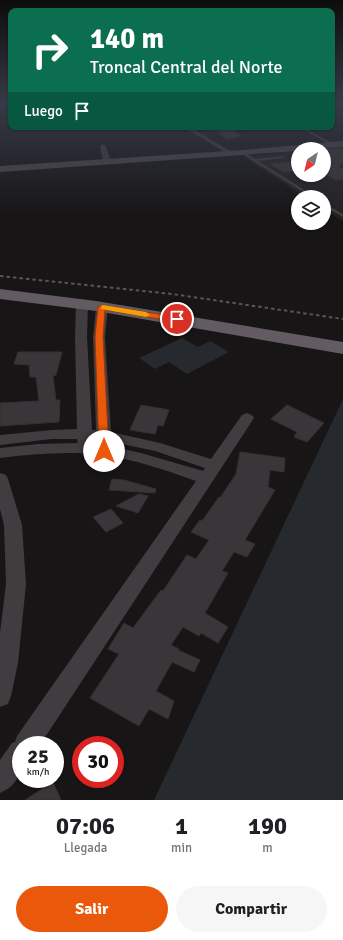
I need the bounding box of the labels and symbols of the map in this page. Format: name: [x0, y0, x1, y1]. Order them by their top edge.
north arrow: [291, 142, 331, 182]
pin: [160, 302, 194, 336]
position arrow: [83, 430, 125, 472]
speed limit sign: 30: [72, 736, 124, 788]

